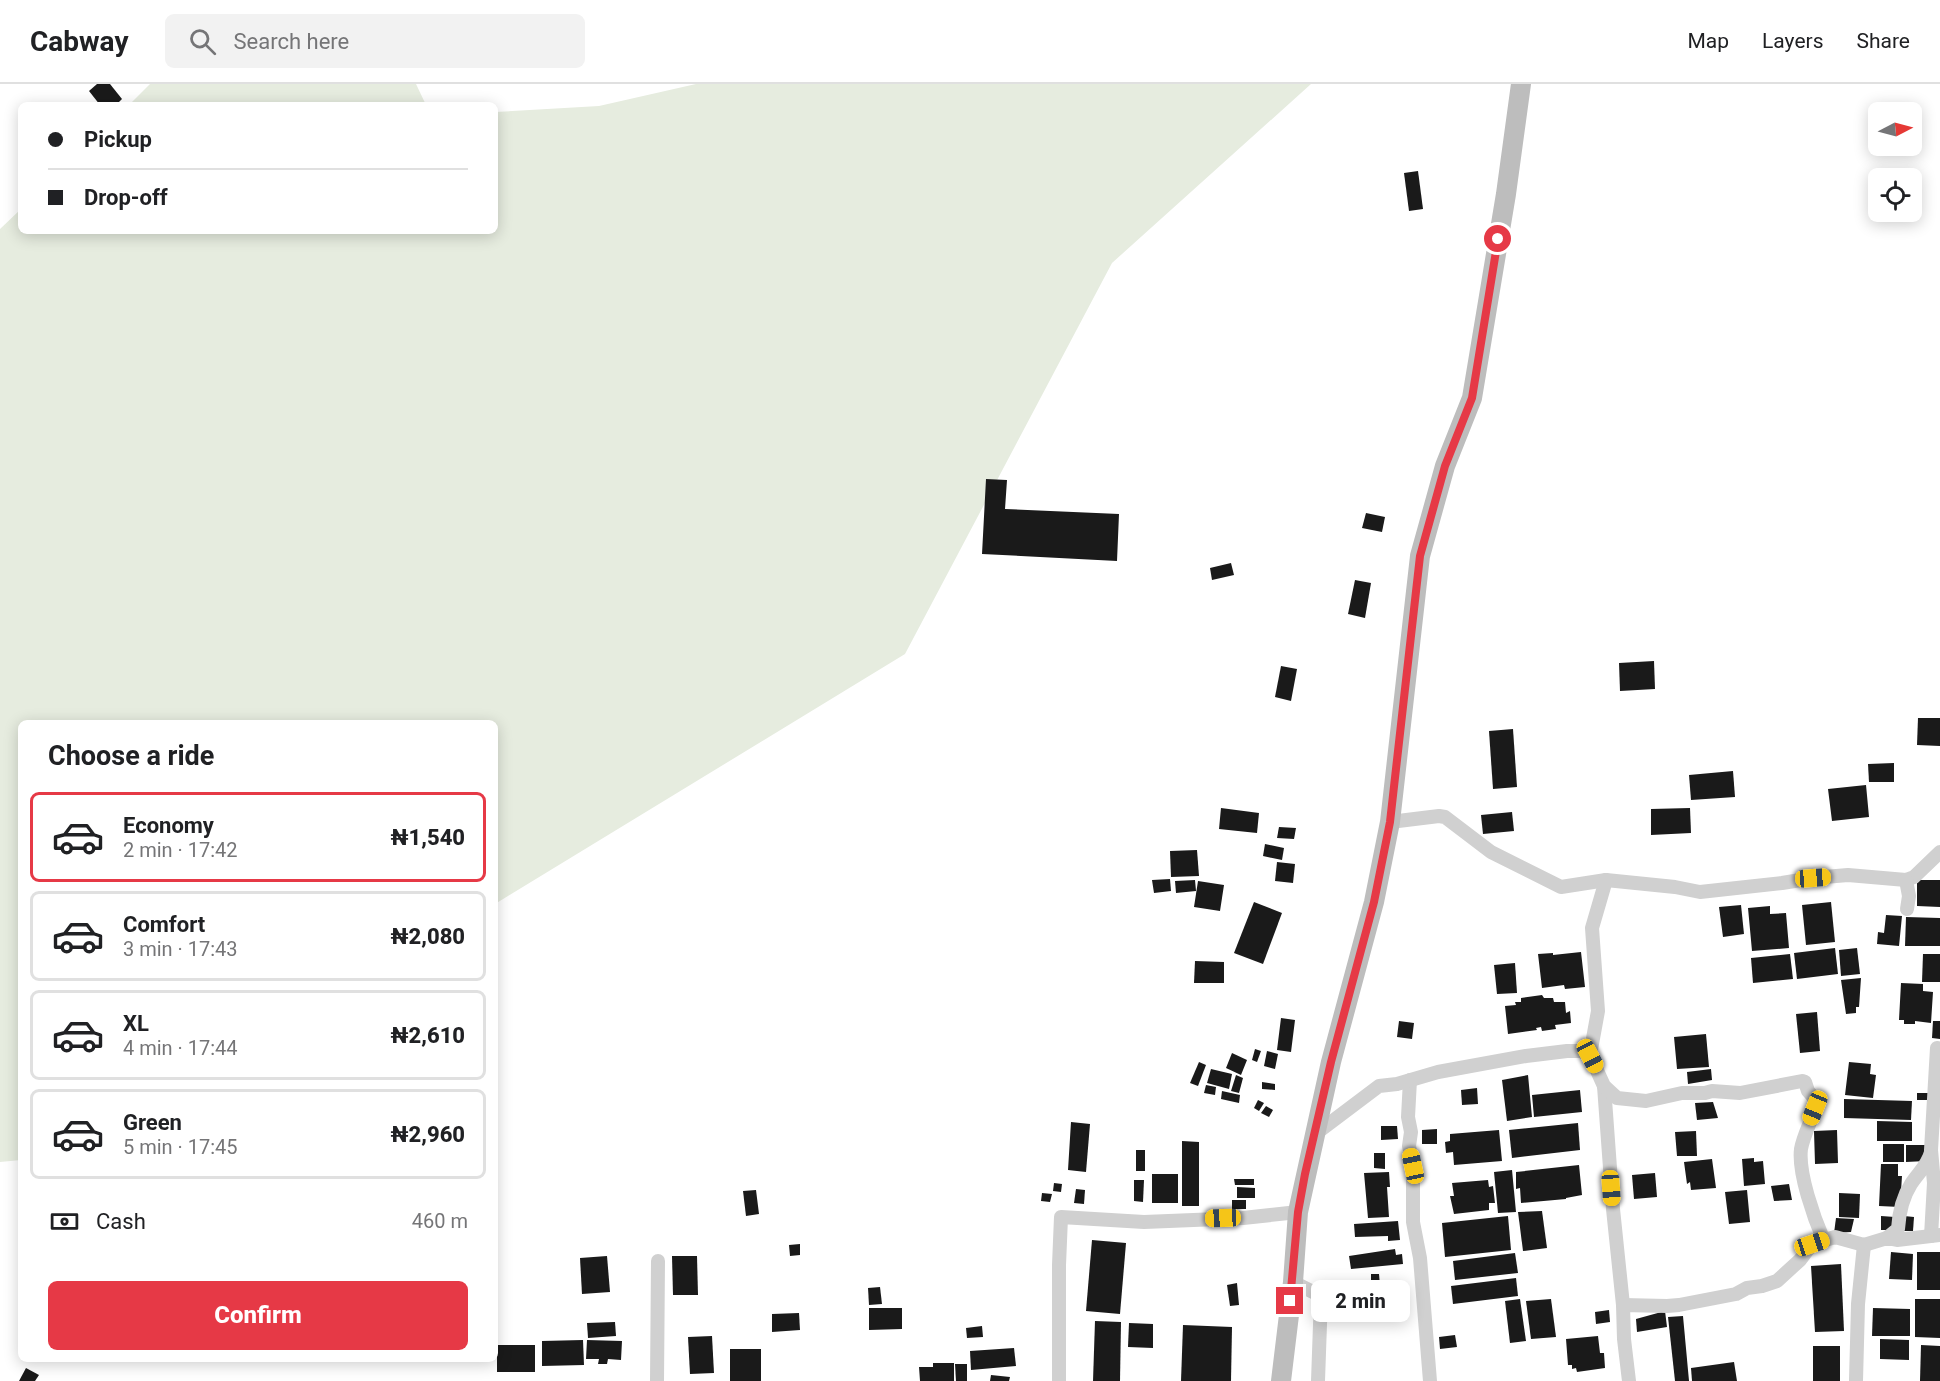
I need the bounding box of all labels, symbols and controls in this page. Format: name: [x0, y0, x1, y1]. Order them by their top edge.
search box: [165, 14, 585, 68]
text: Cabway: [30, 25, 129, 58]
icon: search: [186, 25, 219, 58]
text: Search here: [234, 29, 349, 54]
text: Map: [1687, 29, 1729, 53]
text: Layers: [1762, 29, 1823, 53]
text: Share: [1856, 29, 1910, 53]
north arrow: [1868, 102, 1922, 156]
map controls: [1868, 102, 1922, 222]
text: Pickup: [84, 127, 152, 152]
button: locate: [1868, 168, 1922, 222]
text: Drop-off: [84, 185, 168, 210]
route start: [1484, 225, 1511, 252]
text: Choose a ride: [48, 740, 214, 772]
icon: car: [51, 810, 105, 864]
text: Economy: [123, 813, 214, 838]
text: ₦1,540: [391, 825, 465, 850]
text: 2 min · 17:42: [123, 838, 238, 862]
car: [1794, 868, 1832, 888]
icon: car: [51, 909, 105, 963]
text: Comfort: [123, 912, 205, 937]
text: ₦2,080: [391, 924, 465, 949]
text: 3 min · 17:43: [123, 937, 238, 961]
icon: car: [51, 1008, 105, 1062]
text: XL: [123, 1011, 149, 1036]
text: ₦2,610: [391, 1023, 465, 1048]
text: 4 min · 17:44: [123, 1036, 238, 1060]
car: [1574, 1036, 1606, 1076]
car: [1800, 1088, 1830, 1128]
icon: car: [51, 1107, 105, 1161]
text: Green: [123, 1110, 182, 1135]
text: ₦2,960: [391, 1122, 465, 1147]
text: 5 min · 17:45: [123, 1135, 238, 1159]
car: [1400, 1147, 1426, 1185]
car: [1601, 1169, 1621, 1207]
icon: cash: [48, 1205, 81, 1238]
car: [1205, 1208, 1241, 1228]
text: Cash: [96, 1209, 146, 1234]
text: 460 m: [412, 1209, 468, 1233]
car: [1792, 1230, 1832, 1258]
callout: 2 min: [1311, 1280, 1410, 1322]
button: Confirm: [48, 1281, 468, 1350]
route end: [1276, 1287, 1303, 1314]
text: 2 min: [1335, 1289, 1386, 1313]

